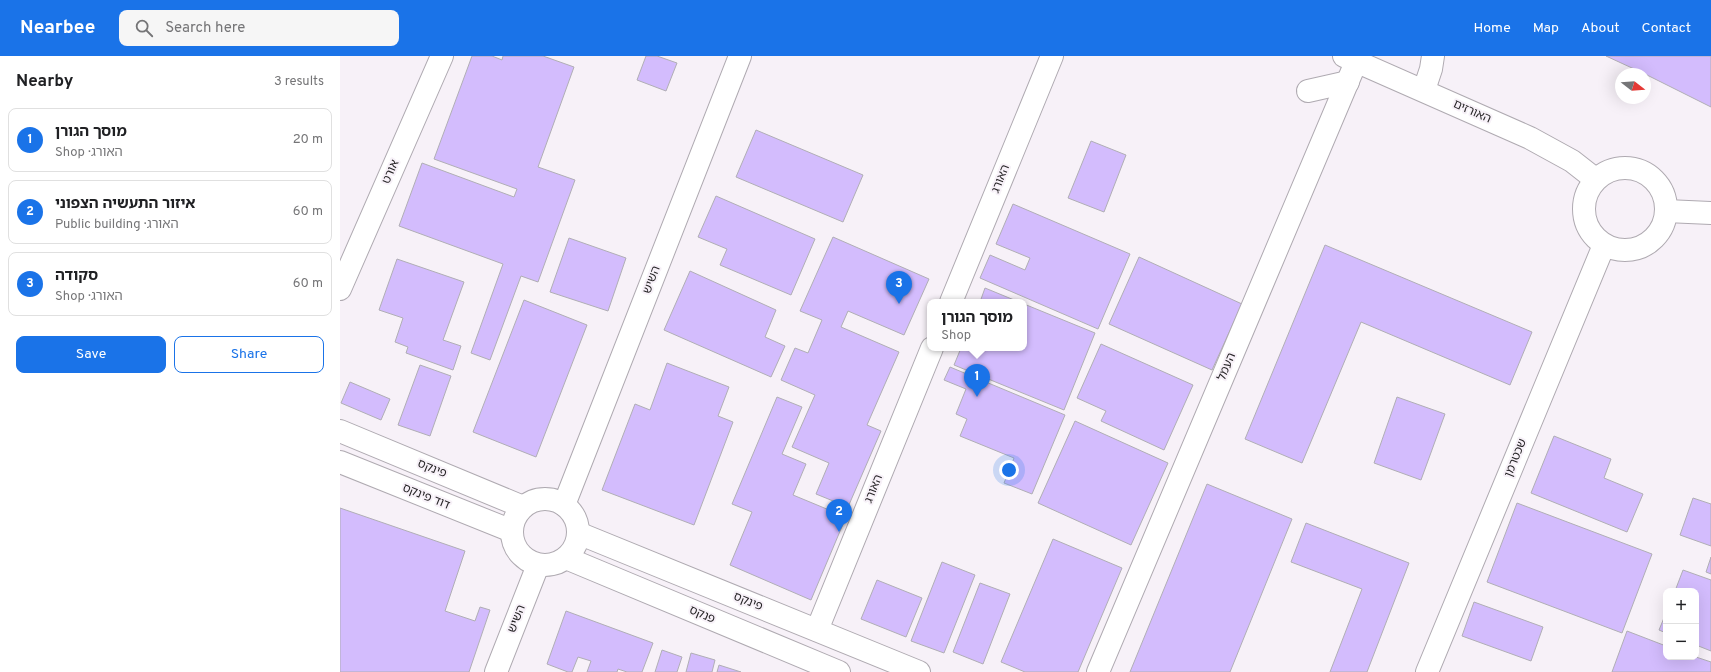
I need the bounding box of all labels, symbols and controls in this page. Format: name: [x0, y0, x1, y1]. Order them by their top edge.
search box: [119, 10, 399, 46]
text: Nearbee: [20, 16, 95, 40]
icon: search: [133, 17, 155, 39]
text: Search here: [165, 19, 245, 38]
text: Home: [1474, 20, 1511, 37]
text: Map: [1533, 20, 1559, 37]
text: About: [1581, 20, 1620, 37]
text: Contact: [1642, 20, 1691, 37]
north arrow: [1615, 68, 1651, 104]
text: Nearby: [16, 71, 73, 93]
text: 3 results: [274, 74, 324, 90]
street label: האורזים: [1450, 97, 1494, 127]
text: מוסך הגורן: [55, 123, 127, 142]
text: 1: [27, 132, 33, 148]
text: 20 m: [293, 132, 323, 148]
text: Shop · האורג: [55, 145, 123, 161]
street label: אורט: [379, 157, 403, 187]
street label: האורג: [988, 162, 1014, 196]
text: איזור התעשיה הצפוני: [55, 195, 195, 214]
text: 2: [26, 204, 34, 220]
text: 60 m: [293, 204, 323, 220]
text: Public building · האורג: [55, 217, 179, 233]
street label: השיש: [639, 264, 665, 296]
text: סקודה: [55, 267, 98, 286]
pin: 3: [886, 271, 912, 304]
text: 3: [26, 276, 34, 292]
text: 60 m: [293, 276, 323, 292]
text: Shop · האורג: [55, 289, 123, 305]
popup: [927, 299, 1027, 351]
text: מוסך הגורן: [941, 309, 1013, 328]
text: Shop: [941, 328, 971, 344]
button: Save: [16, 336, 166, 373]
button: Share: [174, 336, 324, 373]
street label: העמל: [1214, 351, 1240, 383]
pin: 1: [964, 364, 990, 397]
street label: שכטרמן: [1501, 436, 1531, 480]
street label: פינקס: [415, 456, 449, 482]
your location: [999, 460, 1019, 480]
street label: האורג: [861, 472, 887, 506]
street label: דוד פינקס: [400, 480, 453, 514]
pin: 2: [826, 499, 852, 532]
map controls: [1663, 588, 1699, 660]
button: +: [1663, 588, 1699, 624]
street label: פינקס: [731, 589, 765, 615]
street label: פנקס: [686, 602, 718, 628]
street label: השיש: [504, 603, 530, 635]
button: −: [1663, 624, 1699, 660]

